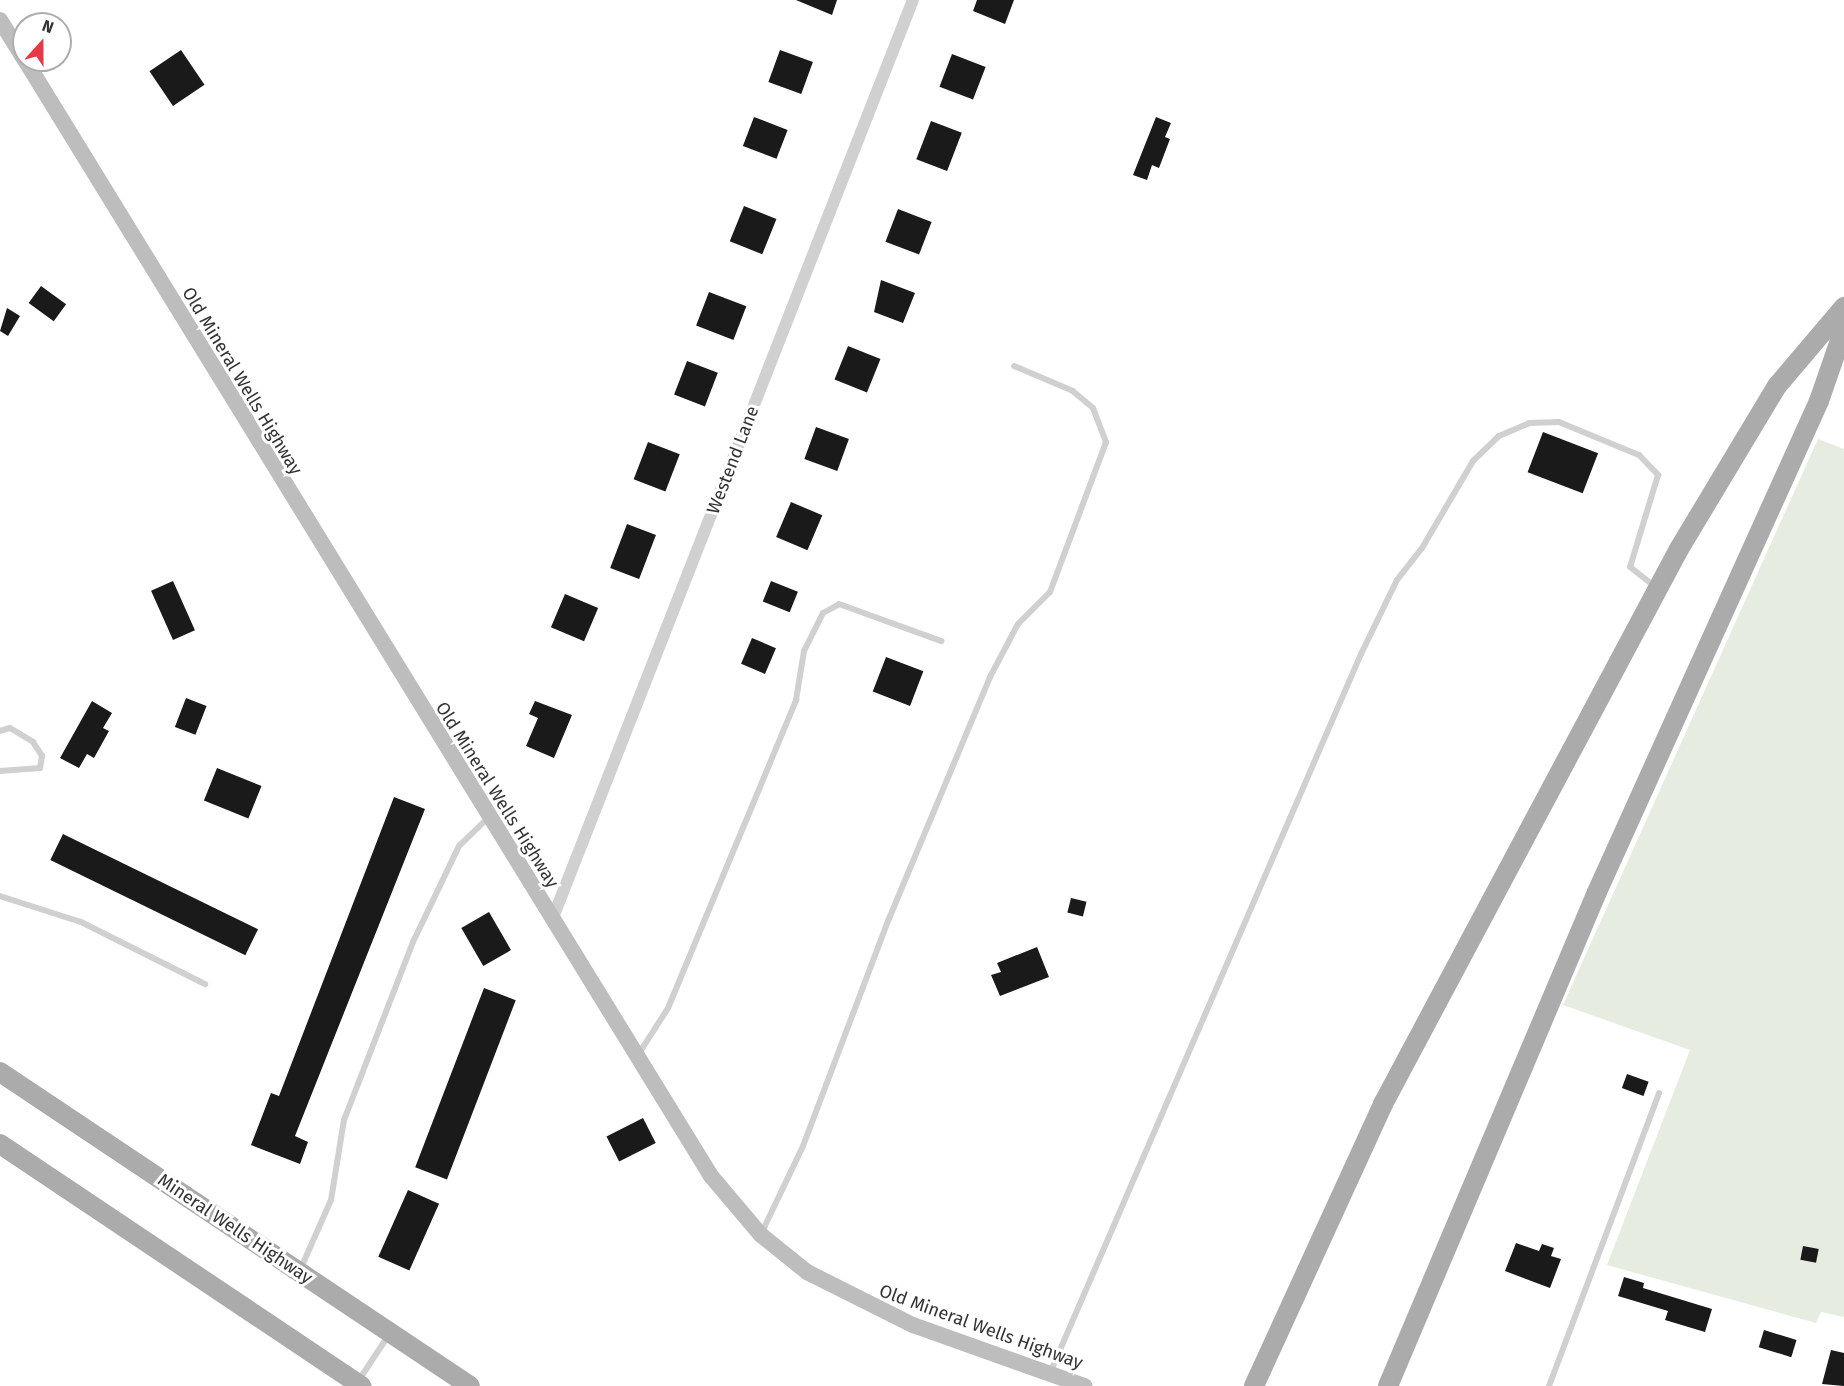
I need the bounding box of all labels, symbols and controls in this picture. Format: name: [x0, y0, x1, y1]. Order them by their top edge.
north arrow: [12, 12, 72, 72]
text: N: [40, 16, 56, 37]
street label: Old Mineral Wells Highway: [177, 283, 307, 479]
street label: Westend Lane: [702, 403, 764, 517]
street label: Old Mineral Wells Highway: [431, 698, 563, 892]
street label: Mineral Wells Highway: [154, 1169, 316, 1289]
street label: Old Mineral Wells Highway: [876, 1280, 1086, 1374]

